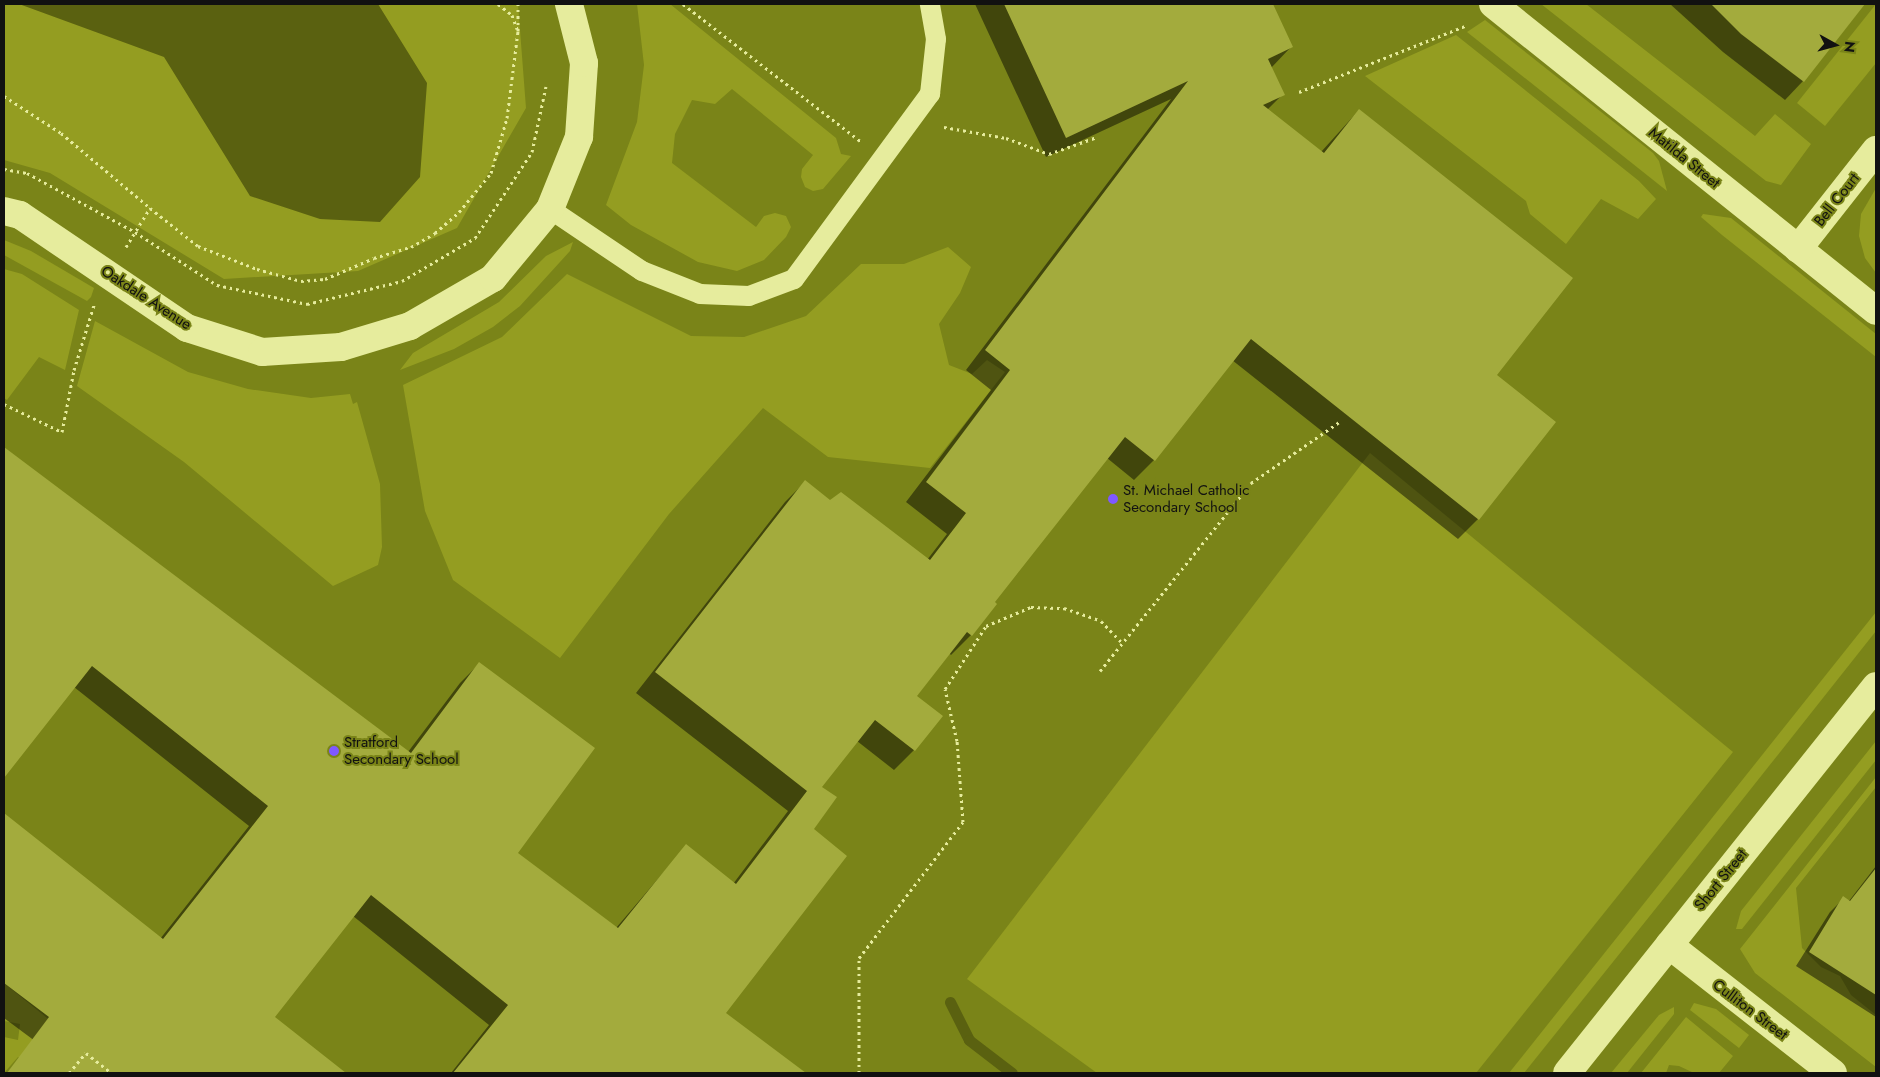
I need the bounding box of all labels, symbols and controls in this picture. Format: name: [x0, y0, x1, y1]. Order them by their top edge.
north arrow: [1810, 20, 1860, 70]
text: N: [1839, 40, 1860, 54]
street label: Matilda Street: [1645, 124, 1723, 192]
street label: Bell Court: [1811, 170, 1863, 230]
street label: Oakdale Avenue: [98, 262, 194, 334]
place label: St. Michael Catholic Secondary School: [1123, 481, 1249, 516]
marker: St. Michael Catholic Secondary School: [1107, 493, 1119, 505]
place label: Stratford Secondary School: [344, 733, 459, 768]
marker: Stratford Secondary School: [328, 745, 340, 757]
street label: Short Street: [1691, 846, 1751, 914]
street label: Culliton Street: [1709, 976, 1791, 1044]

